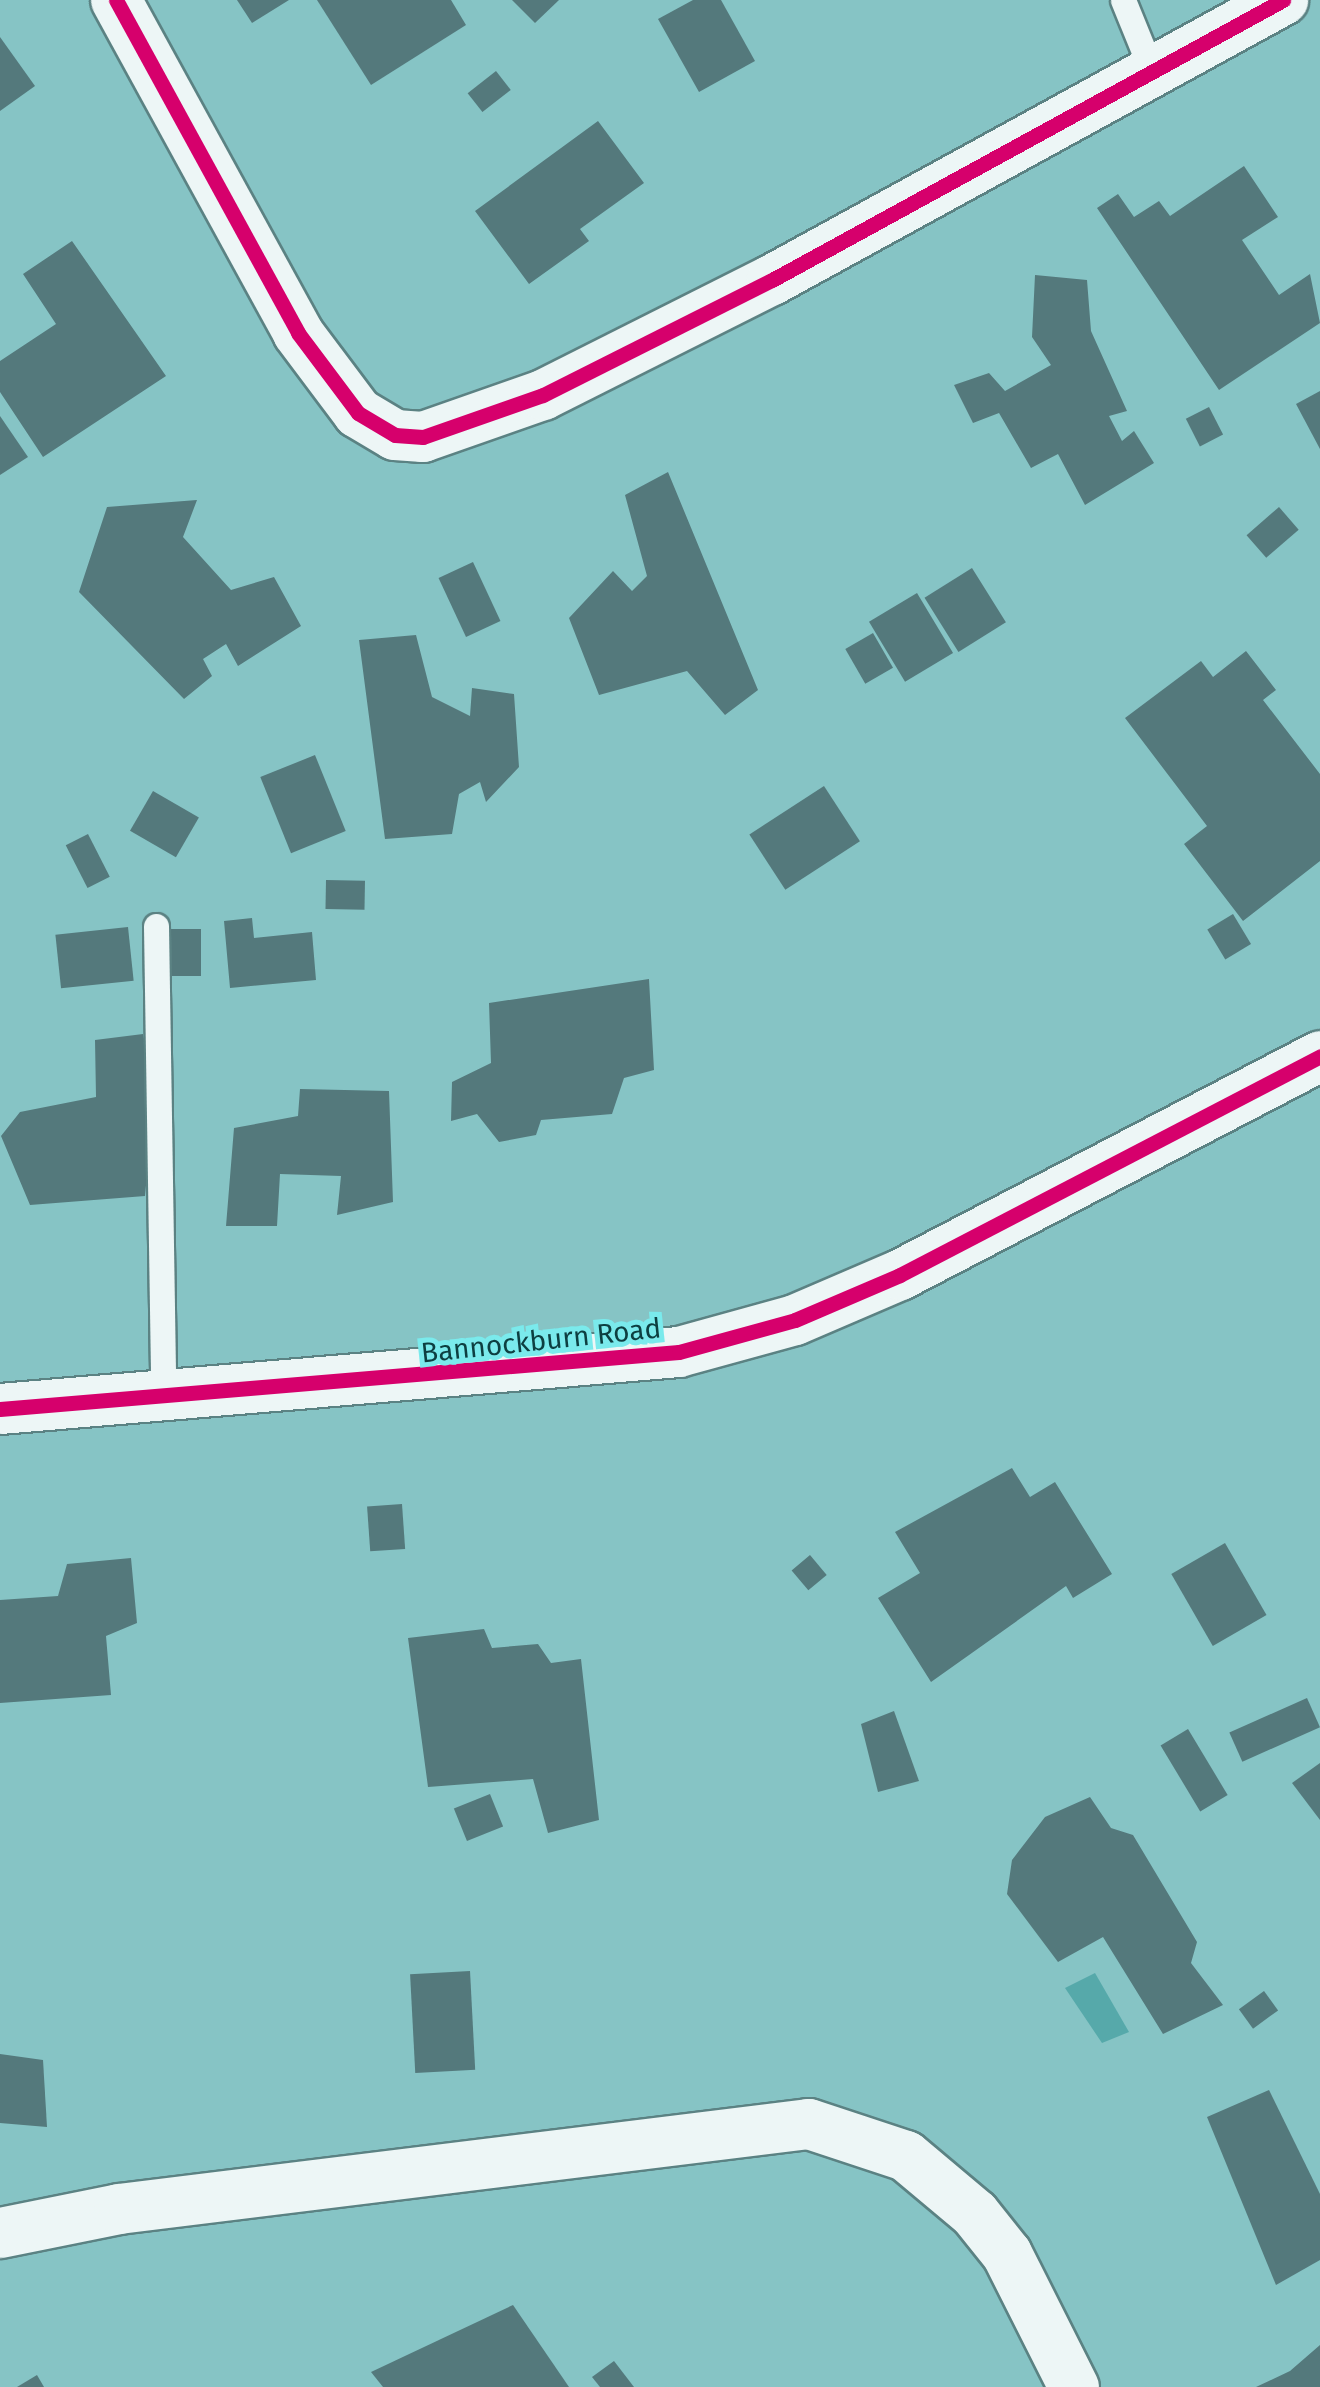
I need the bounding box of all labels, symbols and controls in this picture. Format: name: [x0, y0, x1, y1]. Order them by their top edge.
street label: Bannockburn Road: [419, 1312, 663, 1370]

